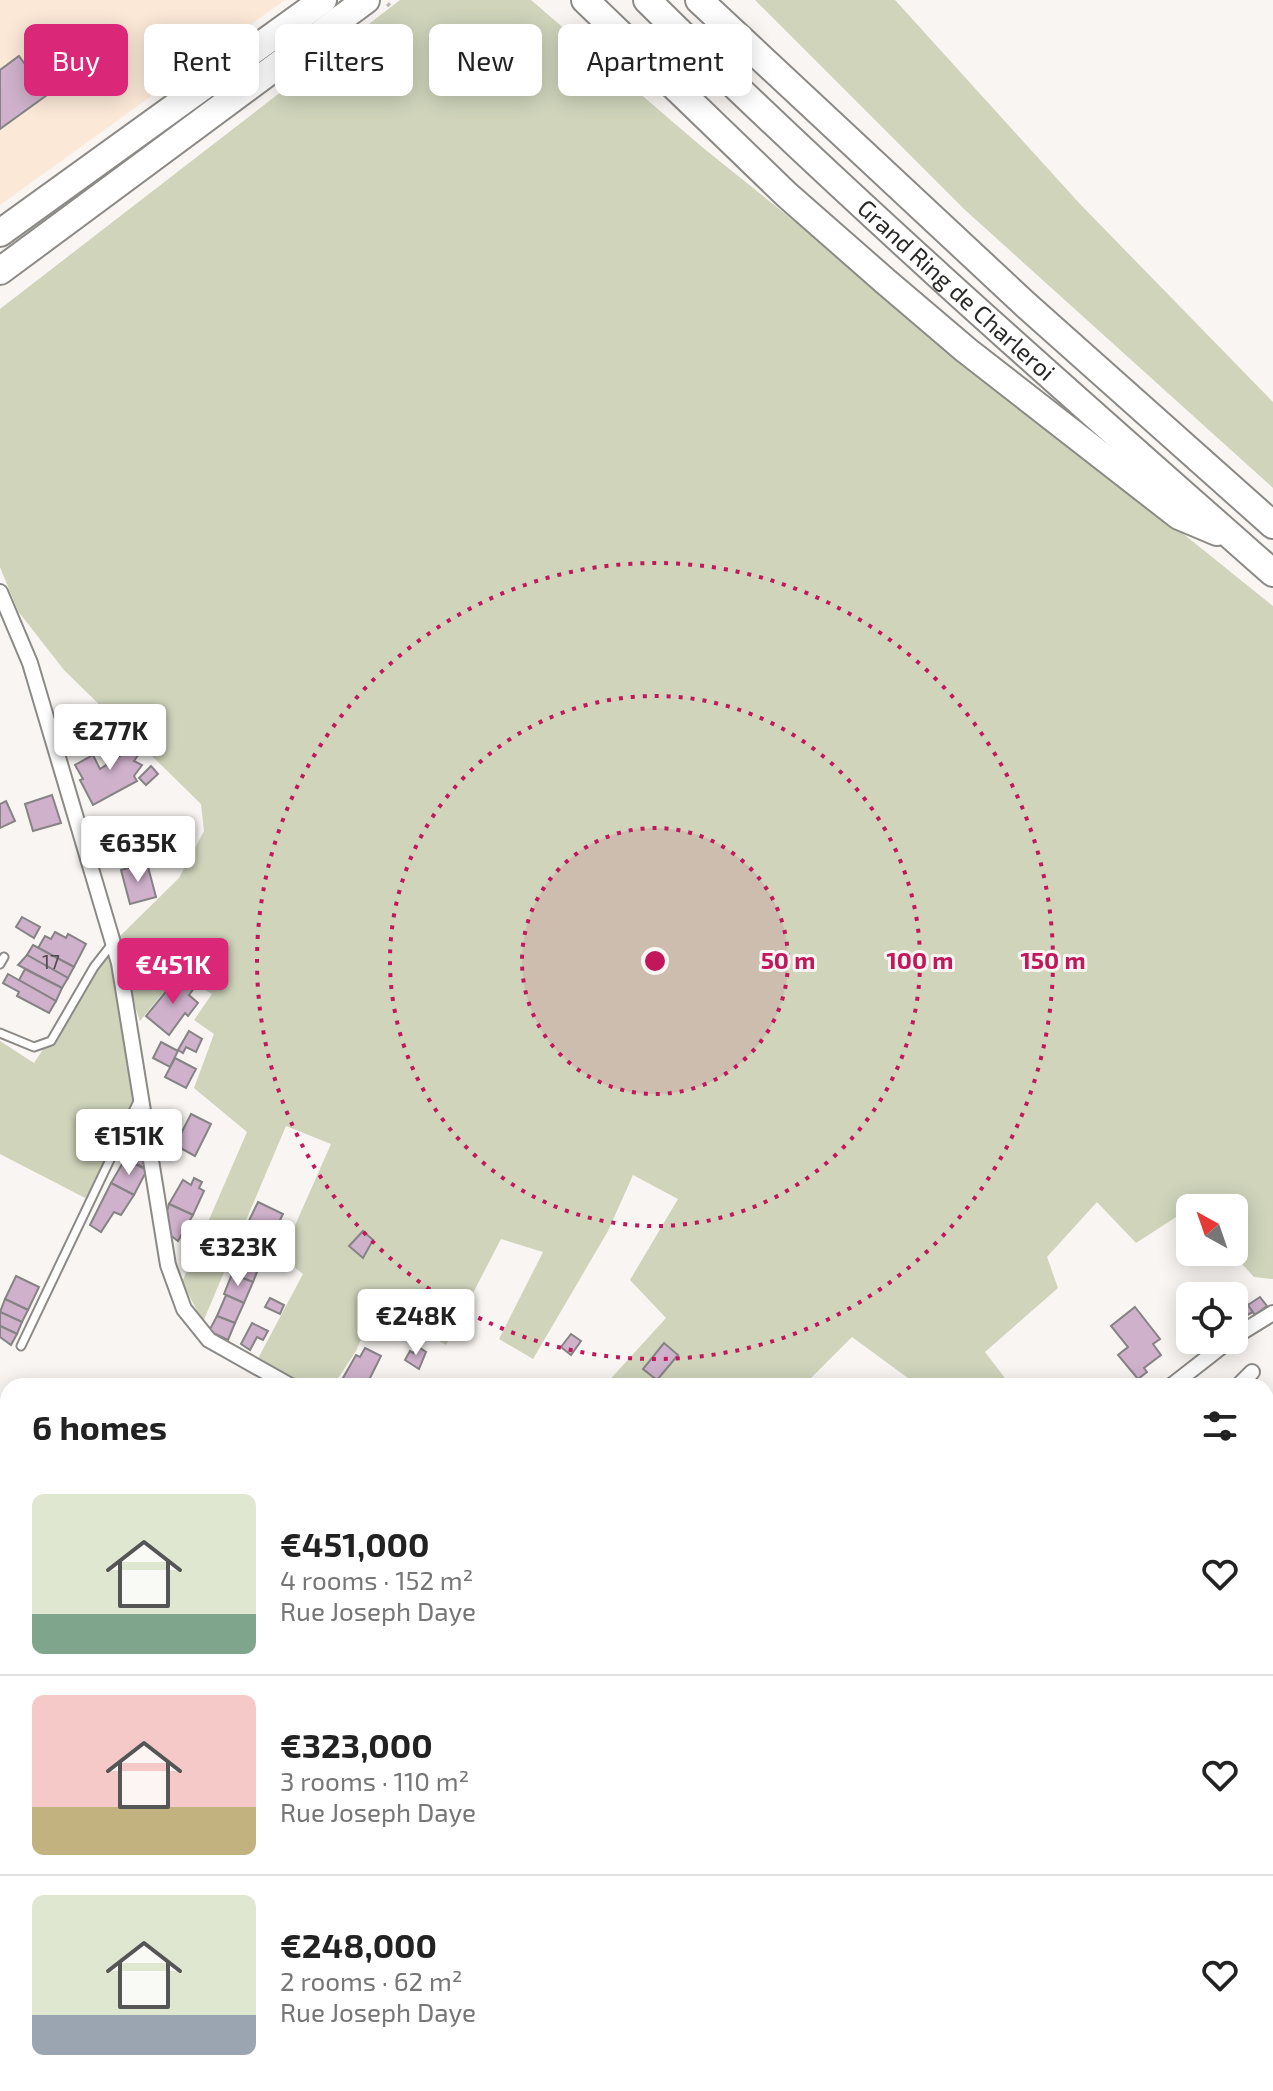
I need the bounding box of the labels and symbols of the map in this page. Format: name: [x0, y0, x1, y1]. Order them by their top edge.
street label: Grand Ring de Charleroi: [852, 193, 1061, 386]
pin: €277K: [54, 704, 166, 772]
pin: €635K: [82, 816, 194, 884]
pin: €451K: [117, 938, 229, 1006]
text: 50 m: [761, 945, 815, 974]
text: 100 m: [887, 945, 953, 974]
text: 150 m: [1020, 945, 1086, 974]
centre of rings: [641, 947, 669, 975]
house number: 17: [42, 949, 60, 973]
pin: €151K: [73, 1109, 185, 1177]
north arrow: [1176, 1194, 1248, 1266]
pin: €323K: [182, 1220, 294, 1288]
pin: €248K: [360, 1289, 472, 1357]

